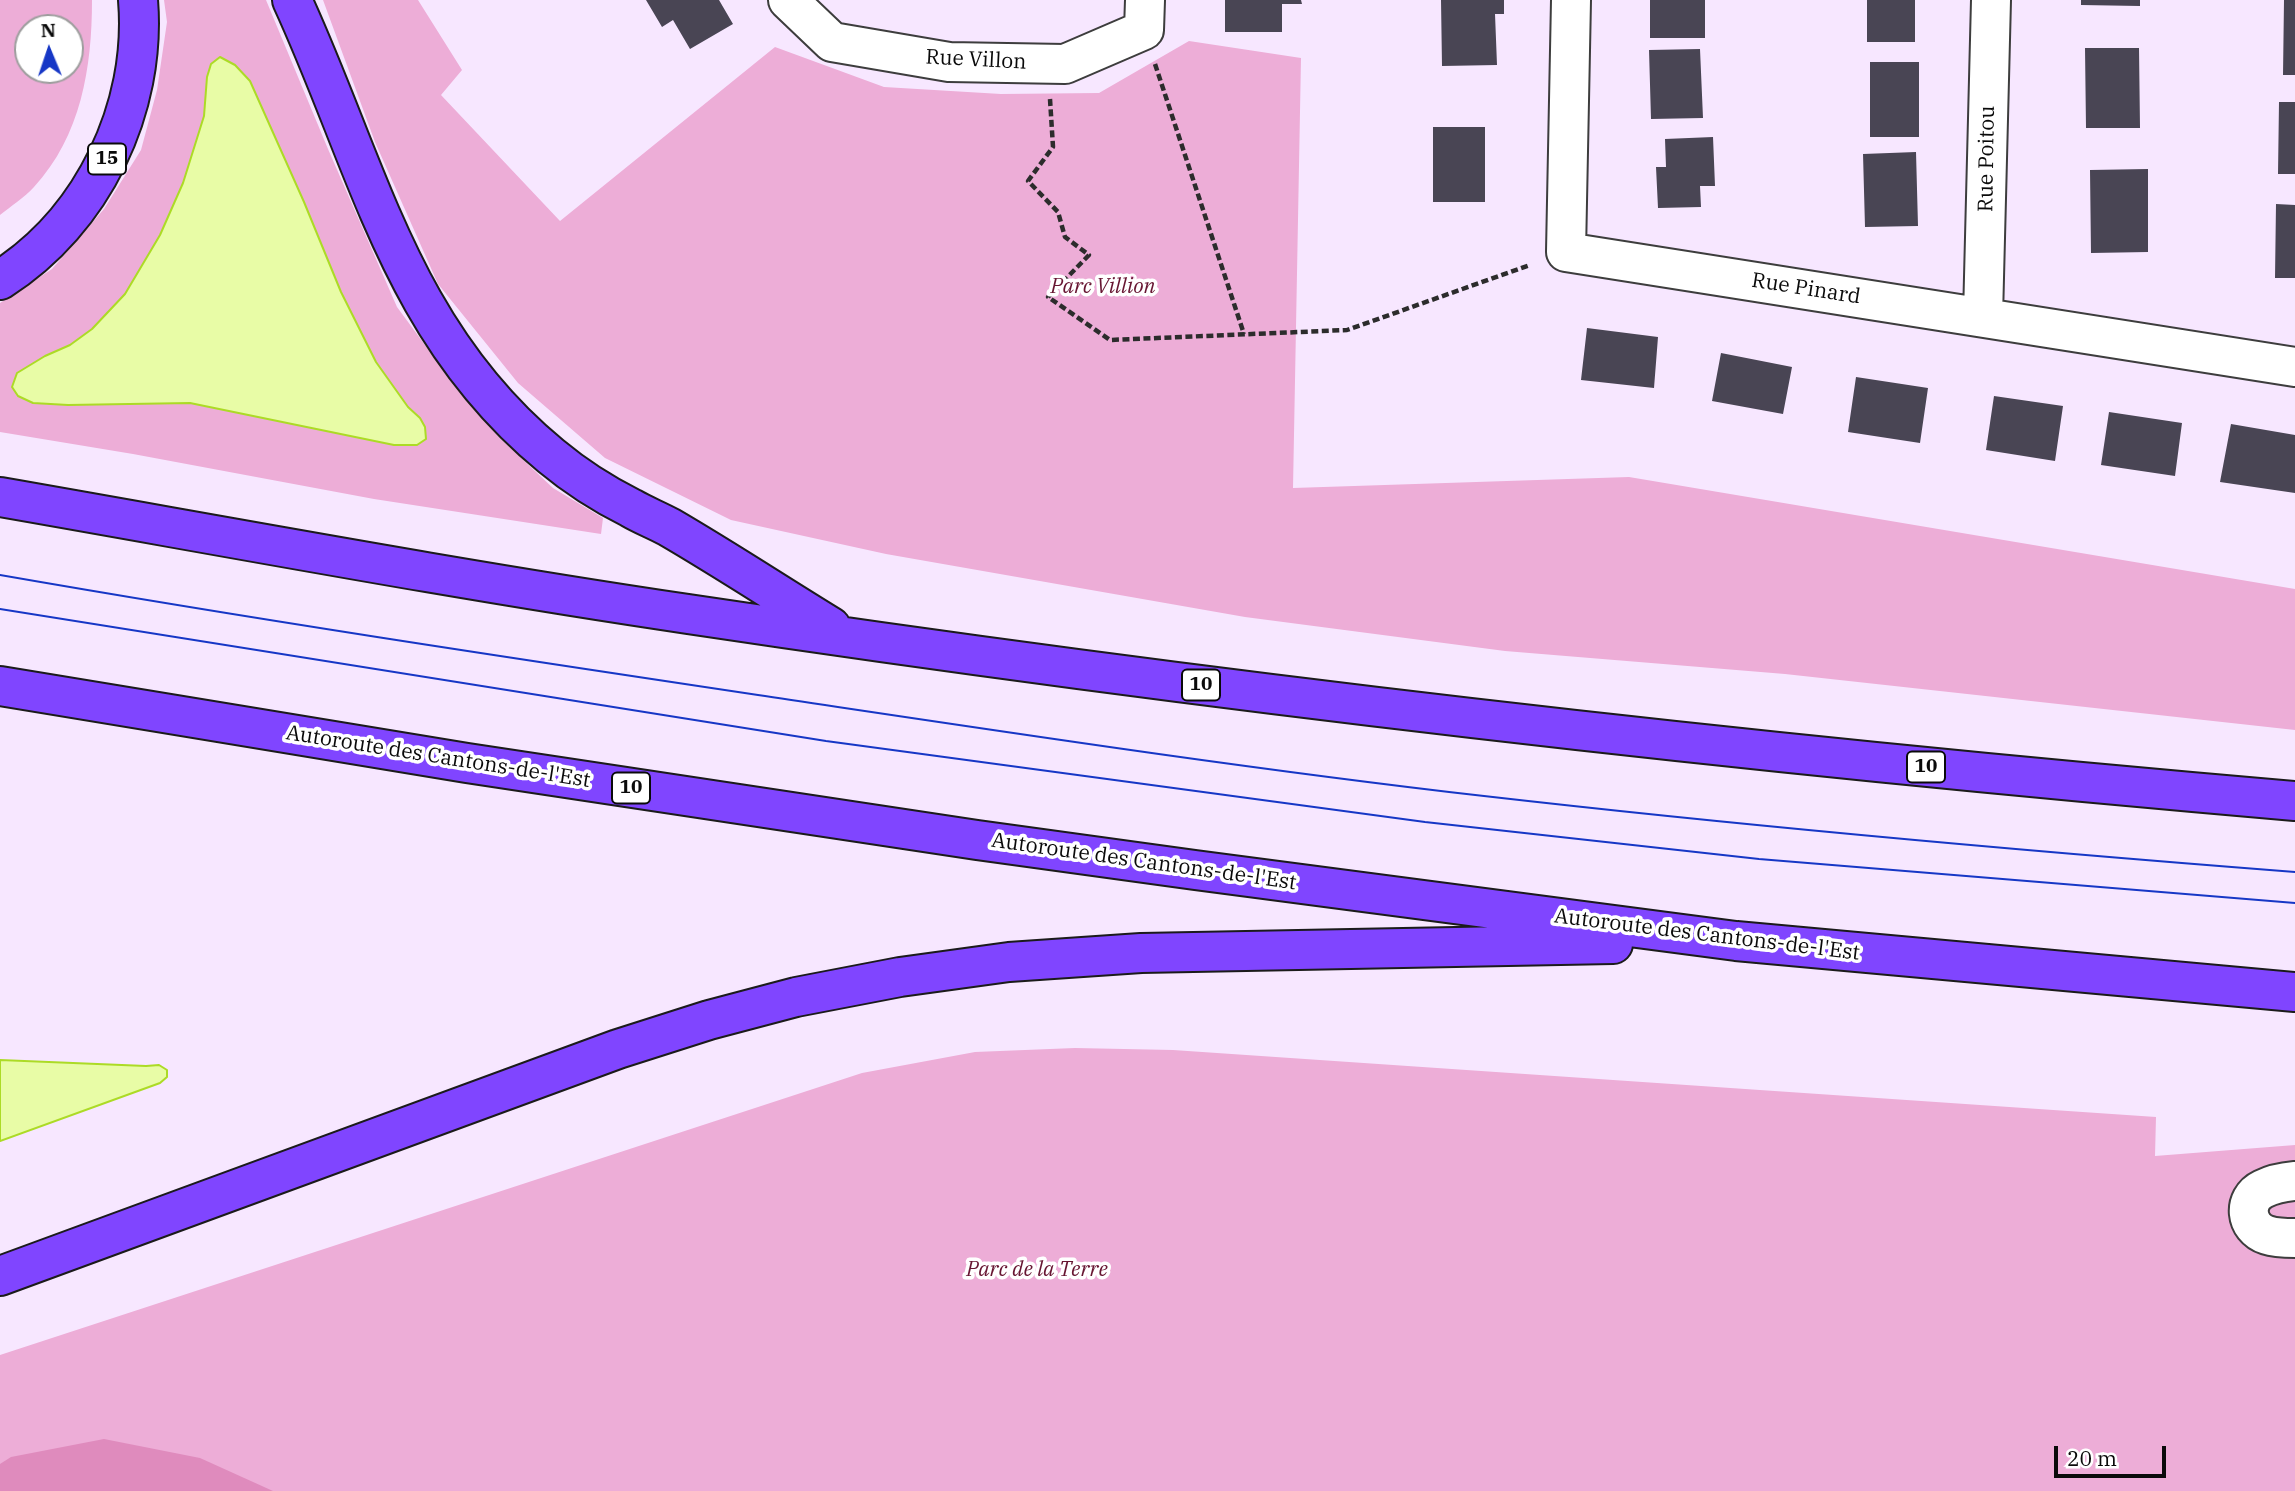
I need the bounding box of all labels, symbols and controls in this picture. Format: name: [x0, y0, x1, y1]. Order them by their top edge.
north arrow: [14, 14, 84, 84]
text: N: [40, 18, 56, 42]
street label: Rue Villon: [925, 45, 1027, 75]
street label: Rue Poitou: [1973, 106, 2001, 212]
road number: 15: [88, 144, 126, 174]
street label: Rue Pinard: [1750, 268, 1862, 310]
park label: Parc Villion: [1050, 274, 1156, 300]
road number: 10: [1182, 670, 1220, 700]
street label: Autoroute des Cantons-de-l'Est: [284, 720, 592, 794]
road number: 10: [1907, 752, 1945, 782]
road number: 10: [612, 772, 650, 804]
street label: Autoroute des Cantons-de-l'Est: [990, 828, 1298, 896]
street label: Autoroute des Cantons-de-l'Est: [1553, 904, 1861, 966]
park label: Parc de la Terre: [966, 1257, 1108, 1283]
scale bar: [2057, 1432, 2169, 1476]
text: 20 m: [2067, 1444, 2117, 1472]

